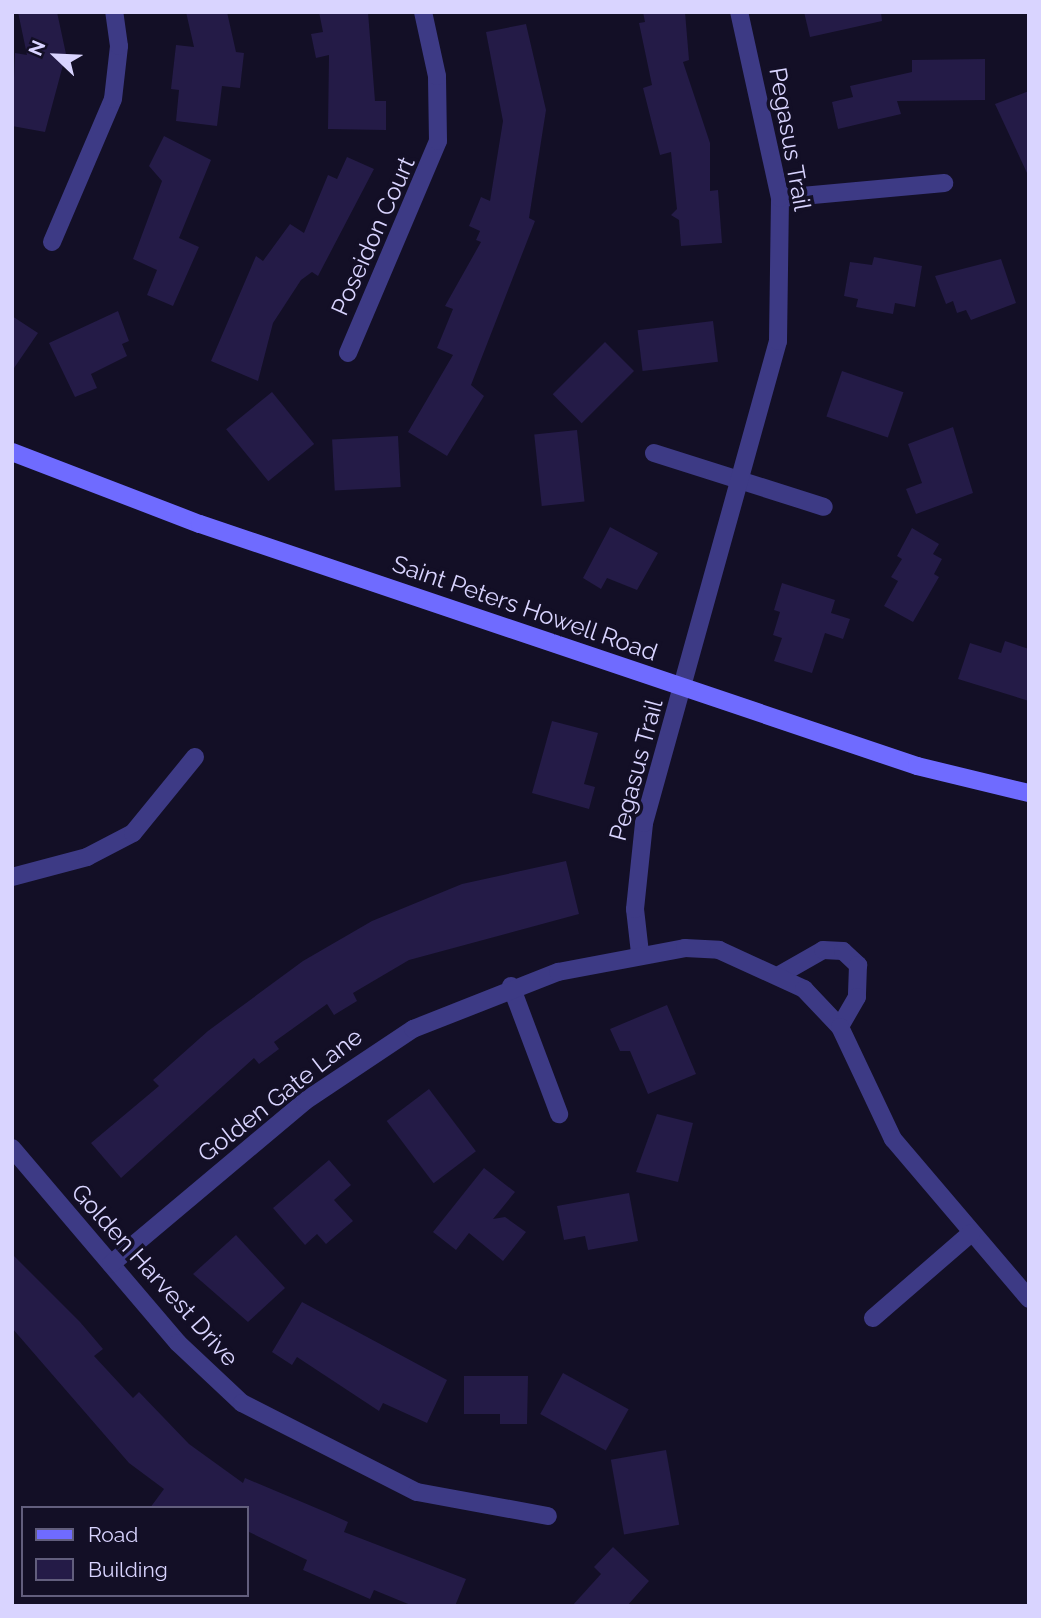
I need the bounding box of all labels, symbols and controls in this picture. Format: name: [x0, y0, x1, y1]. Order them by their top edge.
north arrow: [21, 21, 91, 91]
text: N: [24, 37, 50, 59]
street label: Pegasus Trail: [763, 65, 817, 213]
street label: Poseidon Court: [325, 152, 421, 320]
street label: Saint Peters Howell Road: [388, 549, 662, 667]
street label: Pegasus Trail: [603, 696, 669, 844]
street label: Golden Gate Lane: [192, 1022, 368, 1168]
street label: Golden Harvest Drive: [65, 1178, 245, 1372]
legend: [21, 1506, 248, 1597]
text: Road: [88, 1522, 138, 1547]
text: Building: [88, 1557, 168, 1582]

